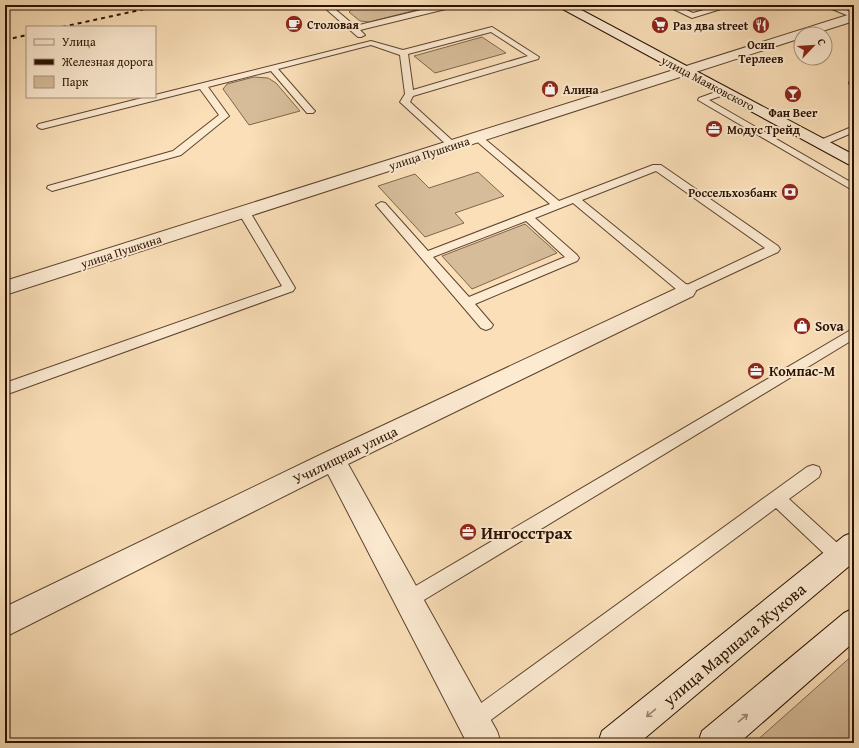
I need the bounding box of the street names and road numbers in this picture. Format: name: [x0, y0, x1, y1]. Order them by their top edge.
street label: улица Маяковского: [657, 51, 758, 115]
street label: улица Пушкина: [385, 132, 472, 174]
street label: улица Пушкина: [77, 230, 164, 272]
street label: Училищная улица: [289, 421, 401, 489]
street label: улица Маршала Жукова: [656, 577, 811, 712]

